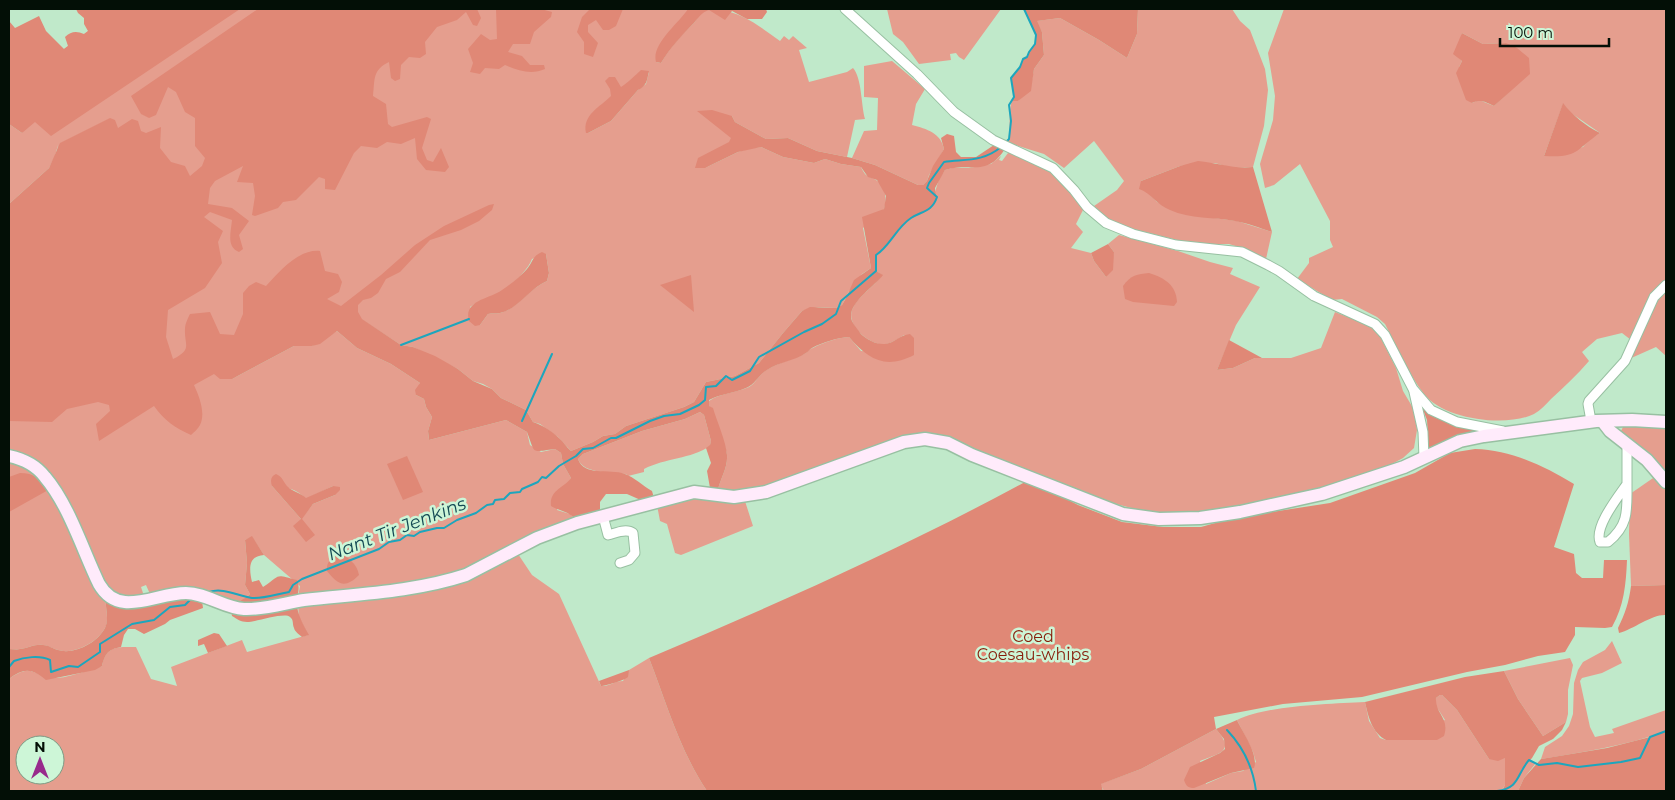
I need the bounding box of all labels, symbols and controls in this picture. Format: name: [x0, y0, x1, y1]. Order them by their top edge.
scale bar: [1500, 15, 1609, 47]
text: 100 m: [1508, 23, 1553, 42]
water label: Nant Tir Jenkins: [325, 492, 470, 566]
park label: Coed Coesau-whips: [977, 627, 1089, 664]
north arrow: [15, 735, 65, 785]
text: N: [34, 738, 46, 756]

